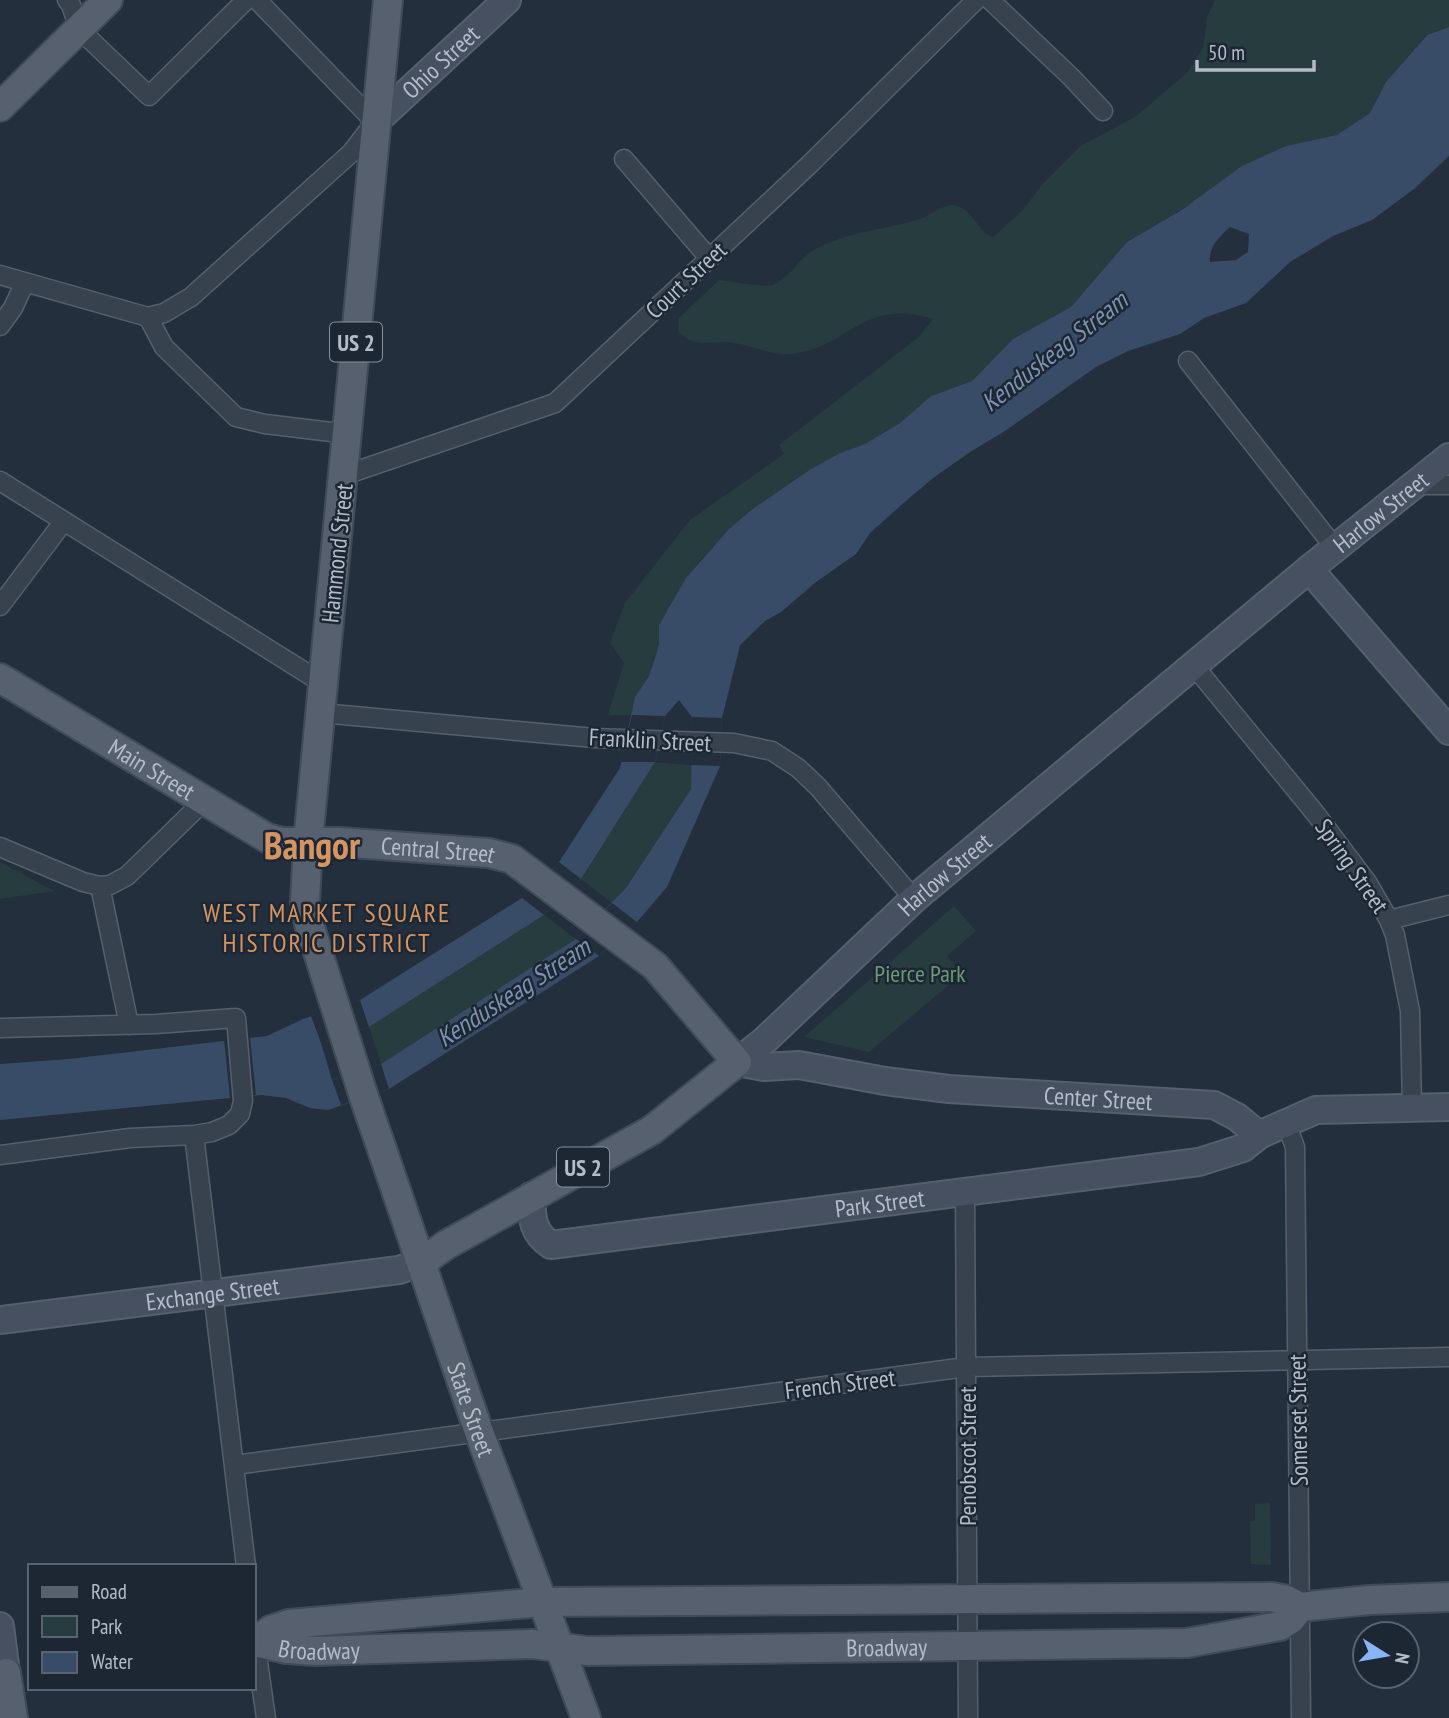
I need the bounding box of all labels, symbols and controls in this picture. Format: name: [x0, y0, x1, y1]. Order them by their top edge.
street label: Ohio Street: [395, 18, 486, 105]
scale bar: [1197, 28, 1314, 72]
text: 50 m: [1208, 39, 1245, 66]
street label: Court Street: [639, 234, 733, 325]
water label: Kenduskeag Stream: [974, 282, 1135, 418]
road number: US 2: [330, 322, 382, 362]
street label: Harlow Street: [1327, 464, 1435, 559]
street label: Hammond Street: [314, 481, 360, 624]
street label: Franklin Street: [588, 721, 712, 759]
street label: Main Street: [103, 731, 201, 807]
street label: Spring Street: [1308, 813, 1396, 920]
district label: Bangor: [264, 820, 361, 869]
street label: Harlow Street: [891, 825, 998, 922]
street label: Central Street: [380, 830, 499, 870]
district label: WEST MARKET SQUARE HISTORIC DISTRICT: [203, 896, 451, 959]
water label: Kenduskeag Stream: [430, 929, 598, 1054]
park label: Pierce Park: [874, 958, 966, 989]
street label: Center Street: [1043, 1079, 1154, 1117]
road number: US 2: [557, 1148, 609, 1186]
street label: Park Street: [833, 1182, 927, 1224]
street label: Exchange Street: [144, 1270, 281, 1317]
street label: Somerset Street: [1281, 1353, 1315, 1486]
street label: State Street: [441, 1358, 502, 1461]
street label: French Street: [783, 1362, 897, 1406]
street label: Penobscot Street: [952, 1386, 983, 1526]
legend: [28, 1564, 256, 1690]
text: Road: [91, 1578, 127, 1605]
text: Park: [91, 1613, 122, 1640]
north arrow: [1351, 1620, 1421, 1690]
street label: Broadway: [846, 1631, 927, 1663]
street label: Broadway: [276, 1632, 360, 1667]
text: Water: [91, 1648, 133, 1675]
text: N: [1390, 1651, 1415, 1666]

